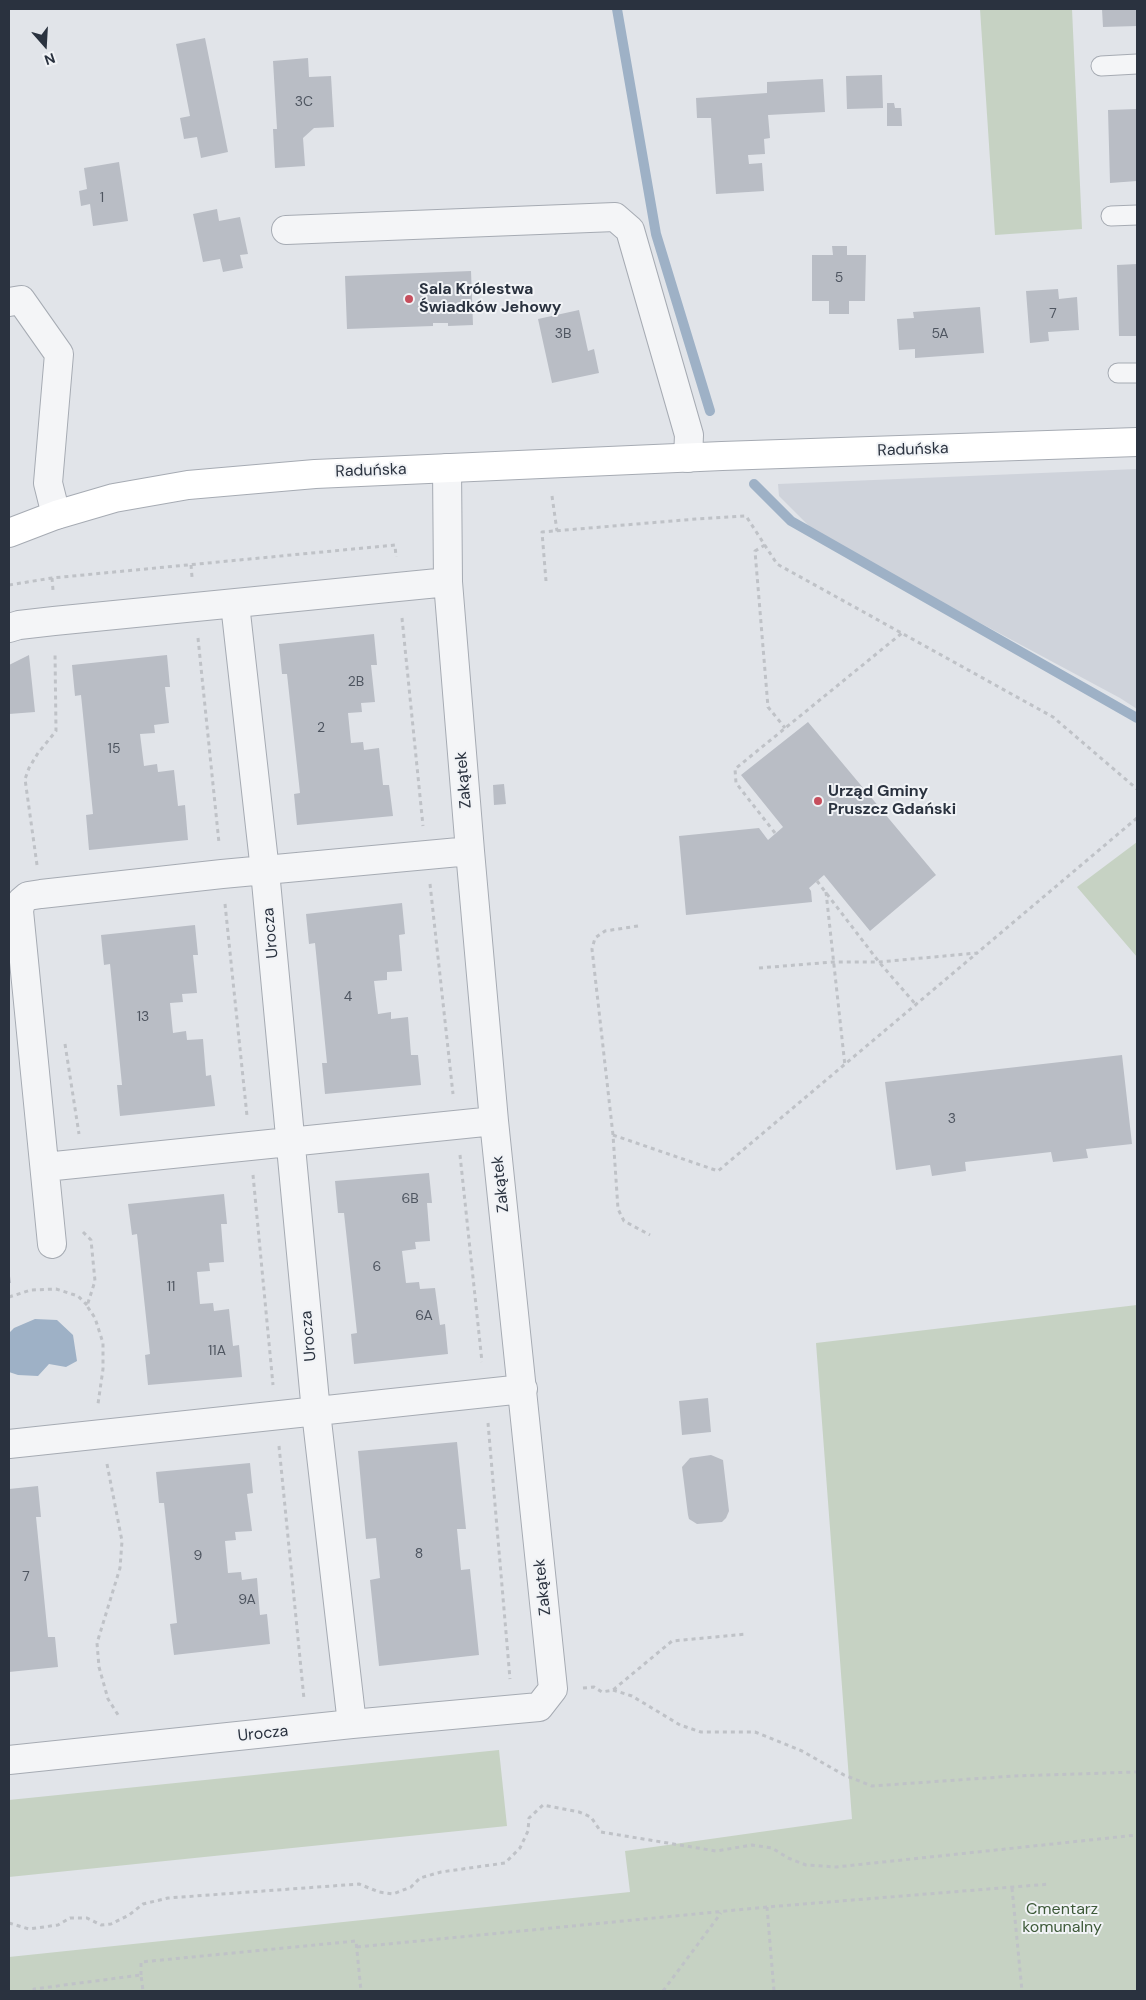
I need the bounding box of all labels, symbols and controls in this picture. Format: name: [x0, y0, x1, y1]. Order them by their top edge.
north arrow: [20, 20, 70, 70]
text: N: [42, 49, 58, 69]
house number: 3C: [295, 94, 313, 110]
house number: 1: [100, 190, 104, 206]
house number: 5: [835, 270, 843, 286]
place label: Sala Królestwa Świadków Jehowy: [419, 280, 561, 318]
marker: Sala Królestwa Świadków Jehowy: [403, 293, 415, 305]
house number: 7: [1049, 306, 1057, 322]
house number: 3B: [555, 326, 571, 342]
house number: 5A: [931, 326, 949, 342]
street label: Raduńska: [877, 439, 949, 461]
street label: Raduńska: [335, 460, 407, 482]
house number: 2B: [348, 674, 364, 690]
house number: 2: [317, 720, 325, 736]
house number: 15: [108, 741, 120, 757]
street label: Zakątek: [452, 751, 476, 809]
place label: Urząd Gminy Pruszcz Gdański: [828, 782, 956, 820]
marker: Urząd Gminy Pruszcz Gdański: [812, 795, 824, 807]
street label: Urocza: [259, 907, 283, 959]
house number: 4: [344, 989, 352, 1005]
house number: 13: [137, 1009, 149, 1025]
house number: 3: [948, 1111, 956, 1127]
street label: Zakątek: [488, 1155, 514, 1213]
house number: 6B: [401, 1191, 419, 1207]
house number: 6: [373, 1259, 381, 1275]
house number: 11: [167, 1279, 175, 1295]
house number: 6A: [415, 1308, 433, 1324]
street label: Urocza: [297, 1310, 321, 1362]
house number: 11A: [208, 1343, 226, 1359]
house number: 8: [415, 1546, 423, 1562]
house number: 9: [194, 1548, 202, 1564]
street label: Zakątek: [530, 1558, 556, 1616]
house number: 7: [22, 1569, 30, 1585]
house number: 9A: [238, 1592, 256, 1608]
street label: Urocza: [237, 1722, 289, 1746]
park label: Cmentarz komunalny: [1022, 1900, 1102, 1938]

